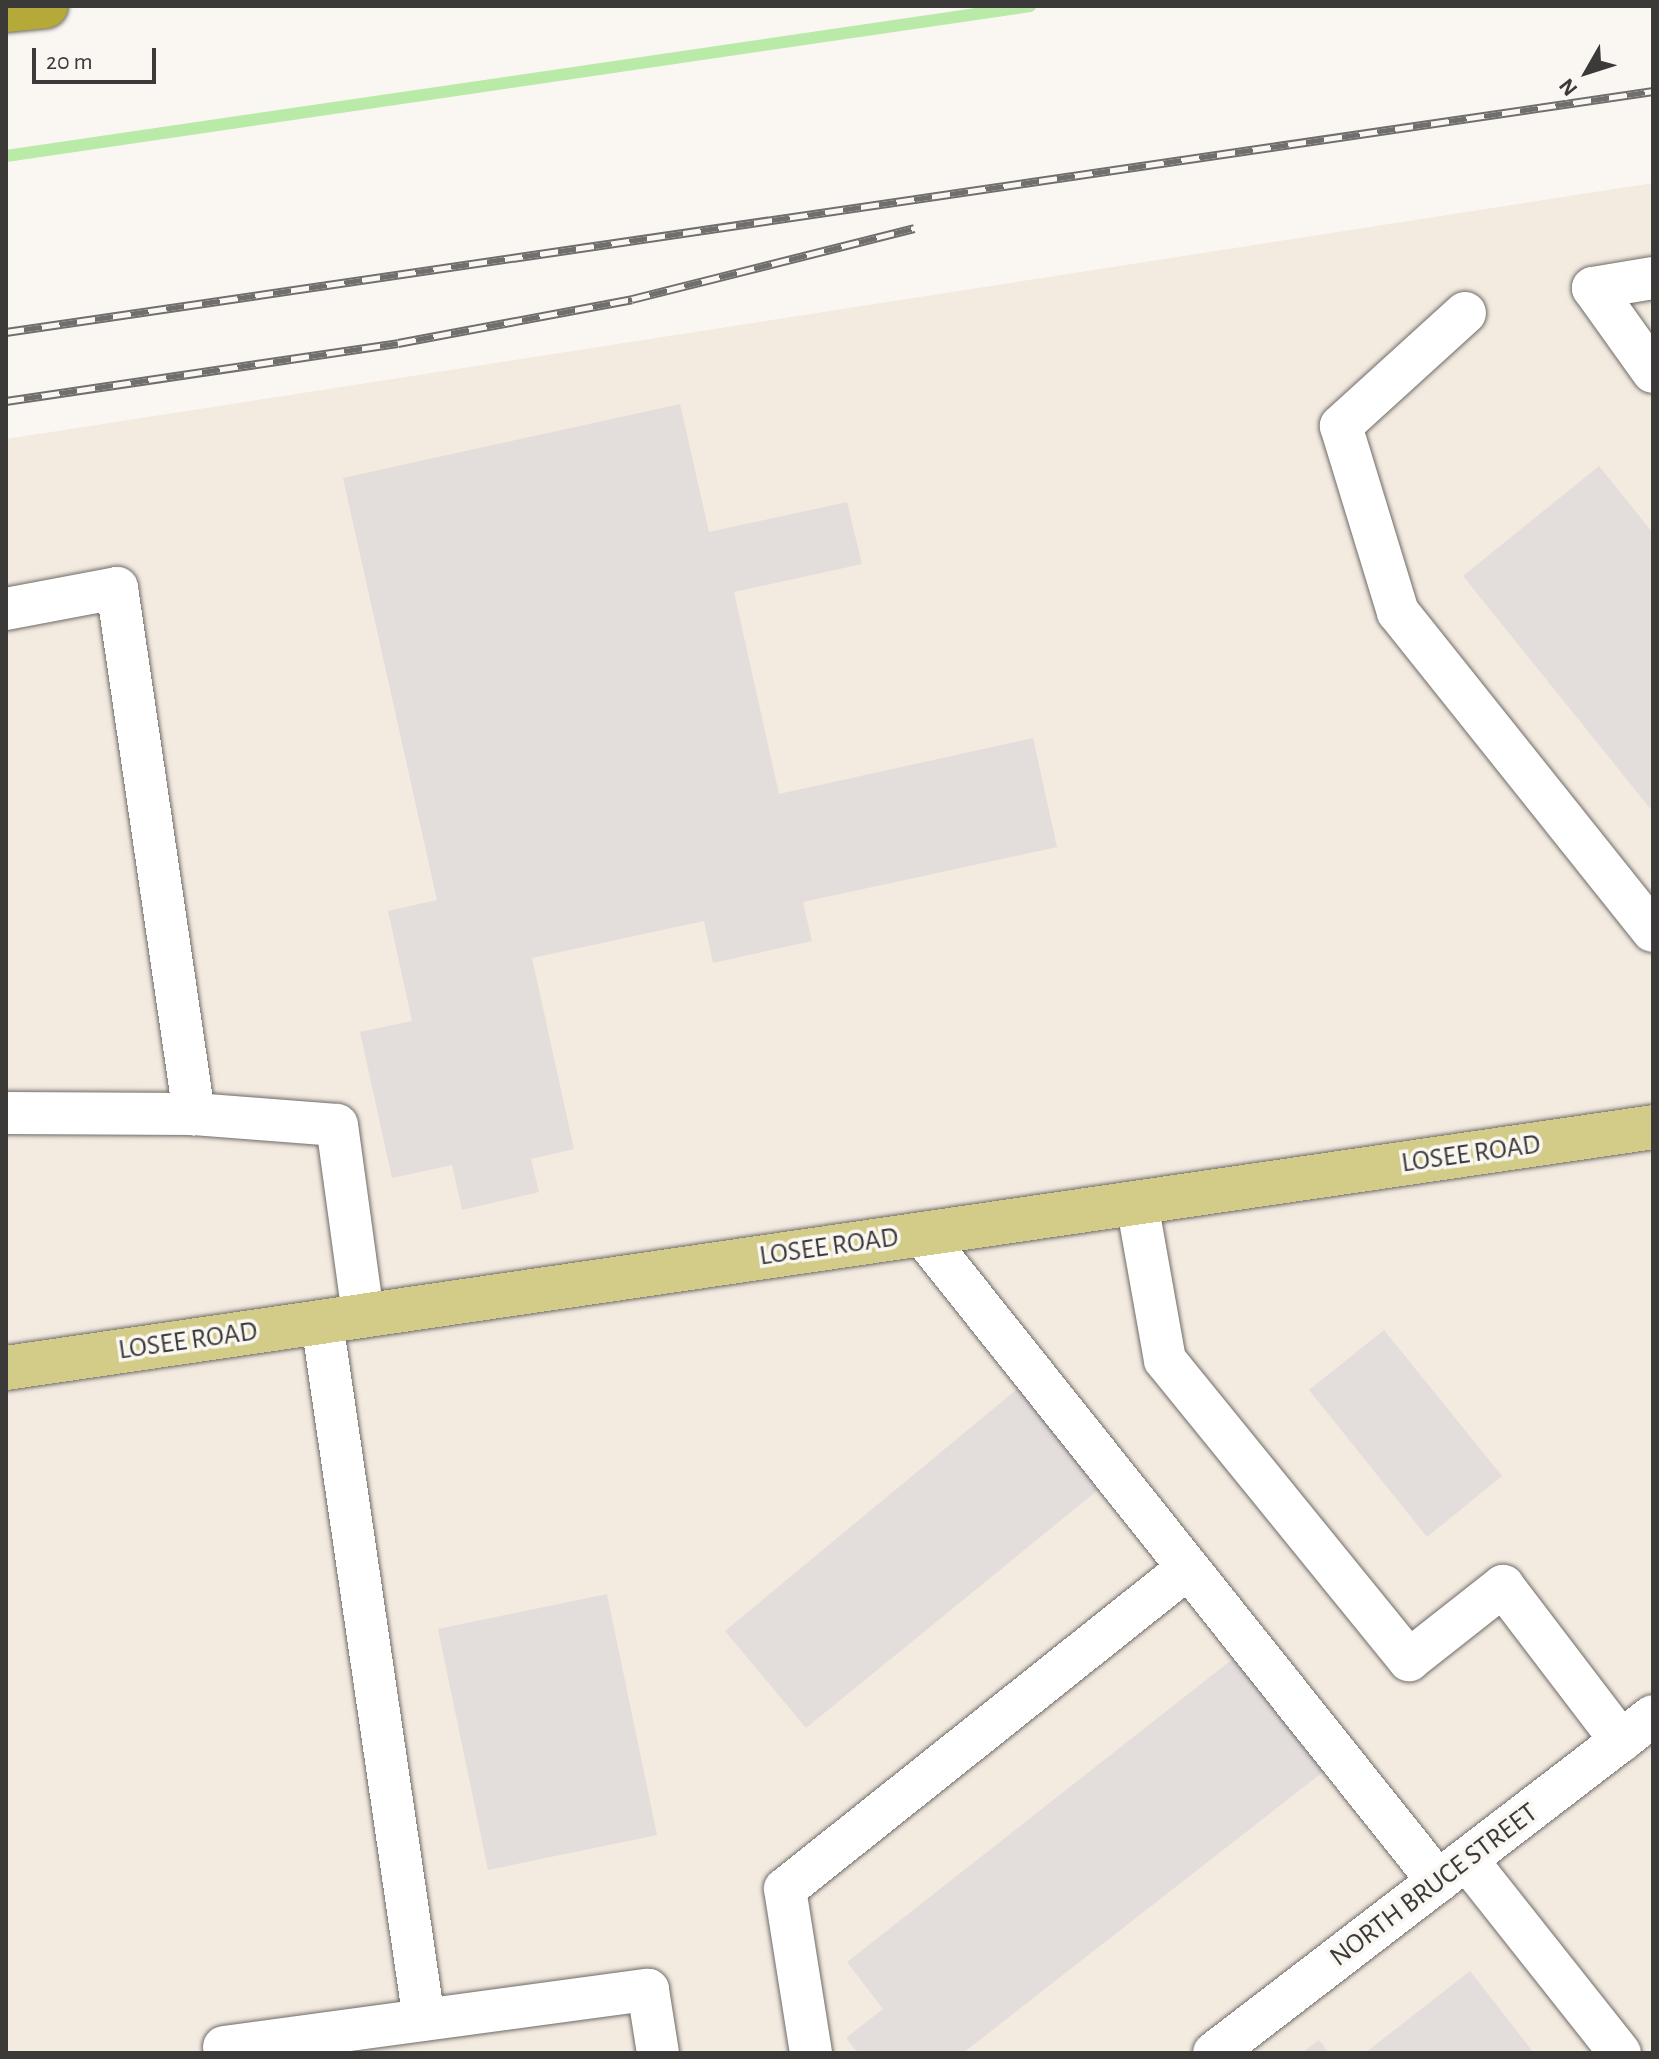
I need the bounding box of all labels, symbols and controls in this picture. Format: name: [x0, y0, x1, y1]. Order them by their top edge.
scale bar: [36, 32, 160, 82]
north arrow: [1547, 32, 1627, 112]
text: 20 m: [46, 50, 93, 74]
text: N: [1555, 74, 1582, 100]
street label: LOSEE ROAD: [1399, 1128, 1543, 1180]
street label: LOSEE ROAD: [757, 1221, 901, 1273]
street label: LOSEE ROAD: [116, 1315, 260, 1367]
street label: NORTH BRUCE STREET: [1324, 1796, 1544, 1974]

